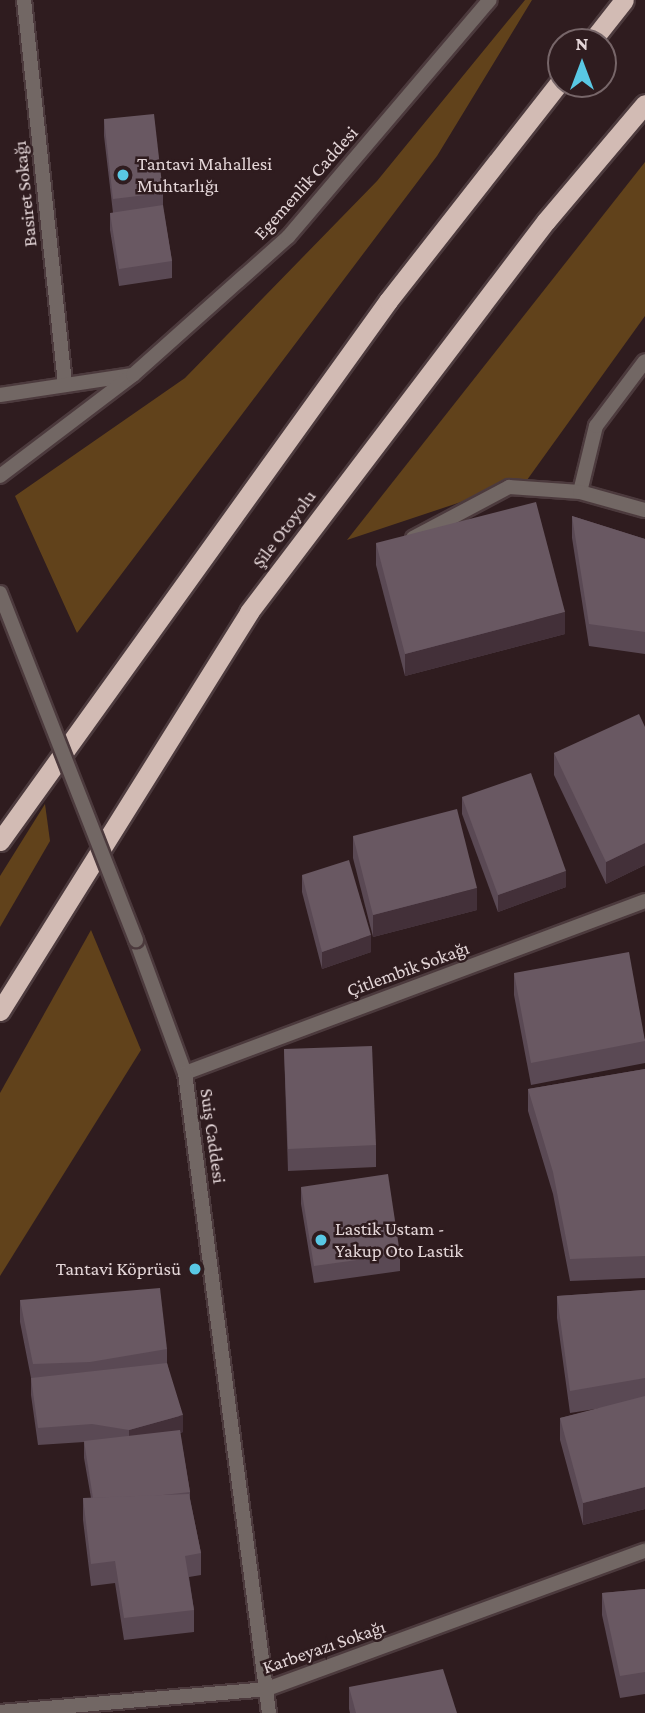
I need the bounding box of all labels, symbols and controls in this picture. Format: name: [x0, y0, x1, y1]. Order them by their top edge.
north arrow: [547, 28, 617, 98]
text: N: [576, 33, 588, 54]
street label: Egemenlik Caddesi: [249, 122, 363, 244]
street label: Basiret Sokağı: [8, 140, 42, 248]
place label: Tantavi Mahallesi Muhtarlığı: [137, 153, 272, 197]
marker: Tantavi Mahallesi Muhtarlığı: [115, 167, 131, 183]
street label: Şile Otoyolu: [247, 485, 321, 573]
street label: Çitlembik Sokağı: [344, 936, 472, 1002]
street label: Suiş Caddesi: [195, 1087, 231, 1185]
place label: Lastik Ustam - Yakup Oto Lastik: [335, 1218, 463, 1262]
marker: Lastik Ustam - Yakup Oto Lastik: [313, 1232, 329, 1248]
place label: Tantavi Köprüsü: [56, 1258, 181, 1280]
marker: Tantavi Köprüsü: [187, 1261, 203, 1277]
street label: Karbeyazı Sokağı: [260, 1615, 388, 1679]

